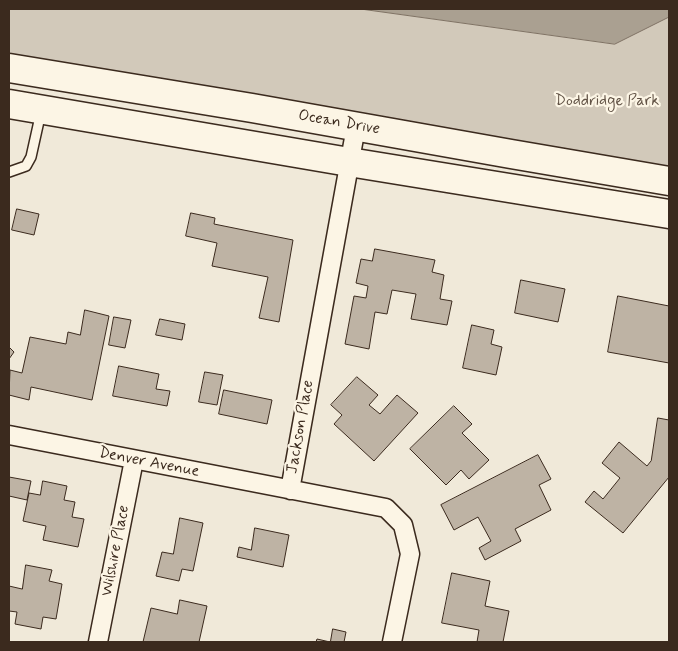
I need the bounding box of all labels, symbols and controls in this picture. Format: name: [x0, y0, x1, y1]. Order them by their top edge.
park label: Doddridge Park: [555, 92, 659, 112]
street label: Ocean Drive: [297, 106, 381, 140]
street label: Jackson Place: [283, 379, 319, 475]
street label: Denver Avenue: [97, 444, 201, 482]
street label: Wilshire Place: [98, 504, 134, 598]

